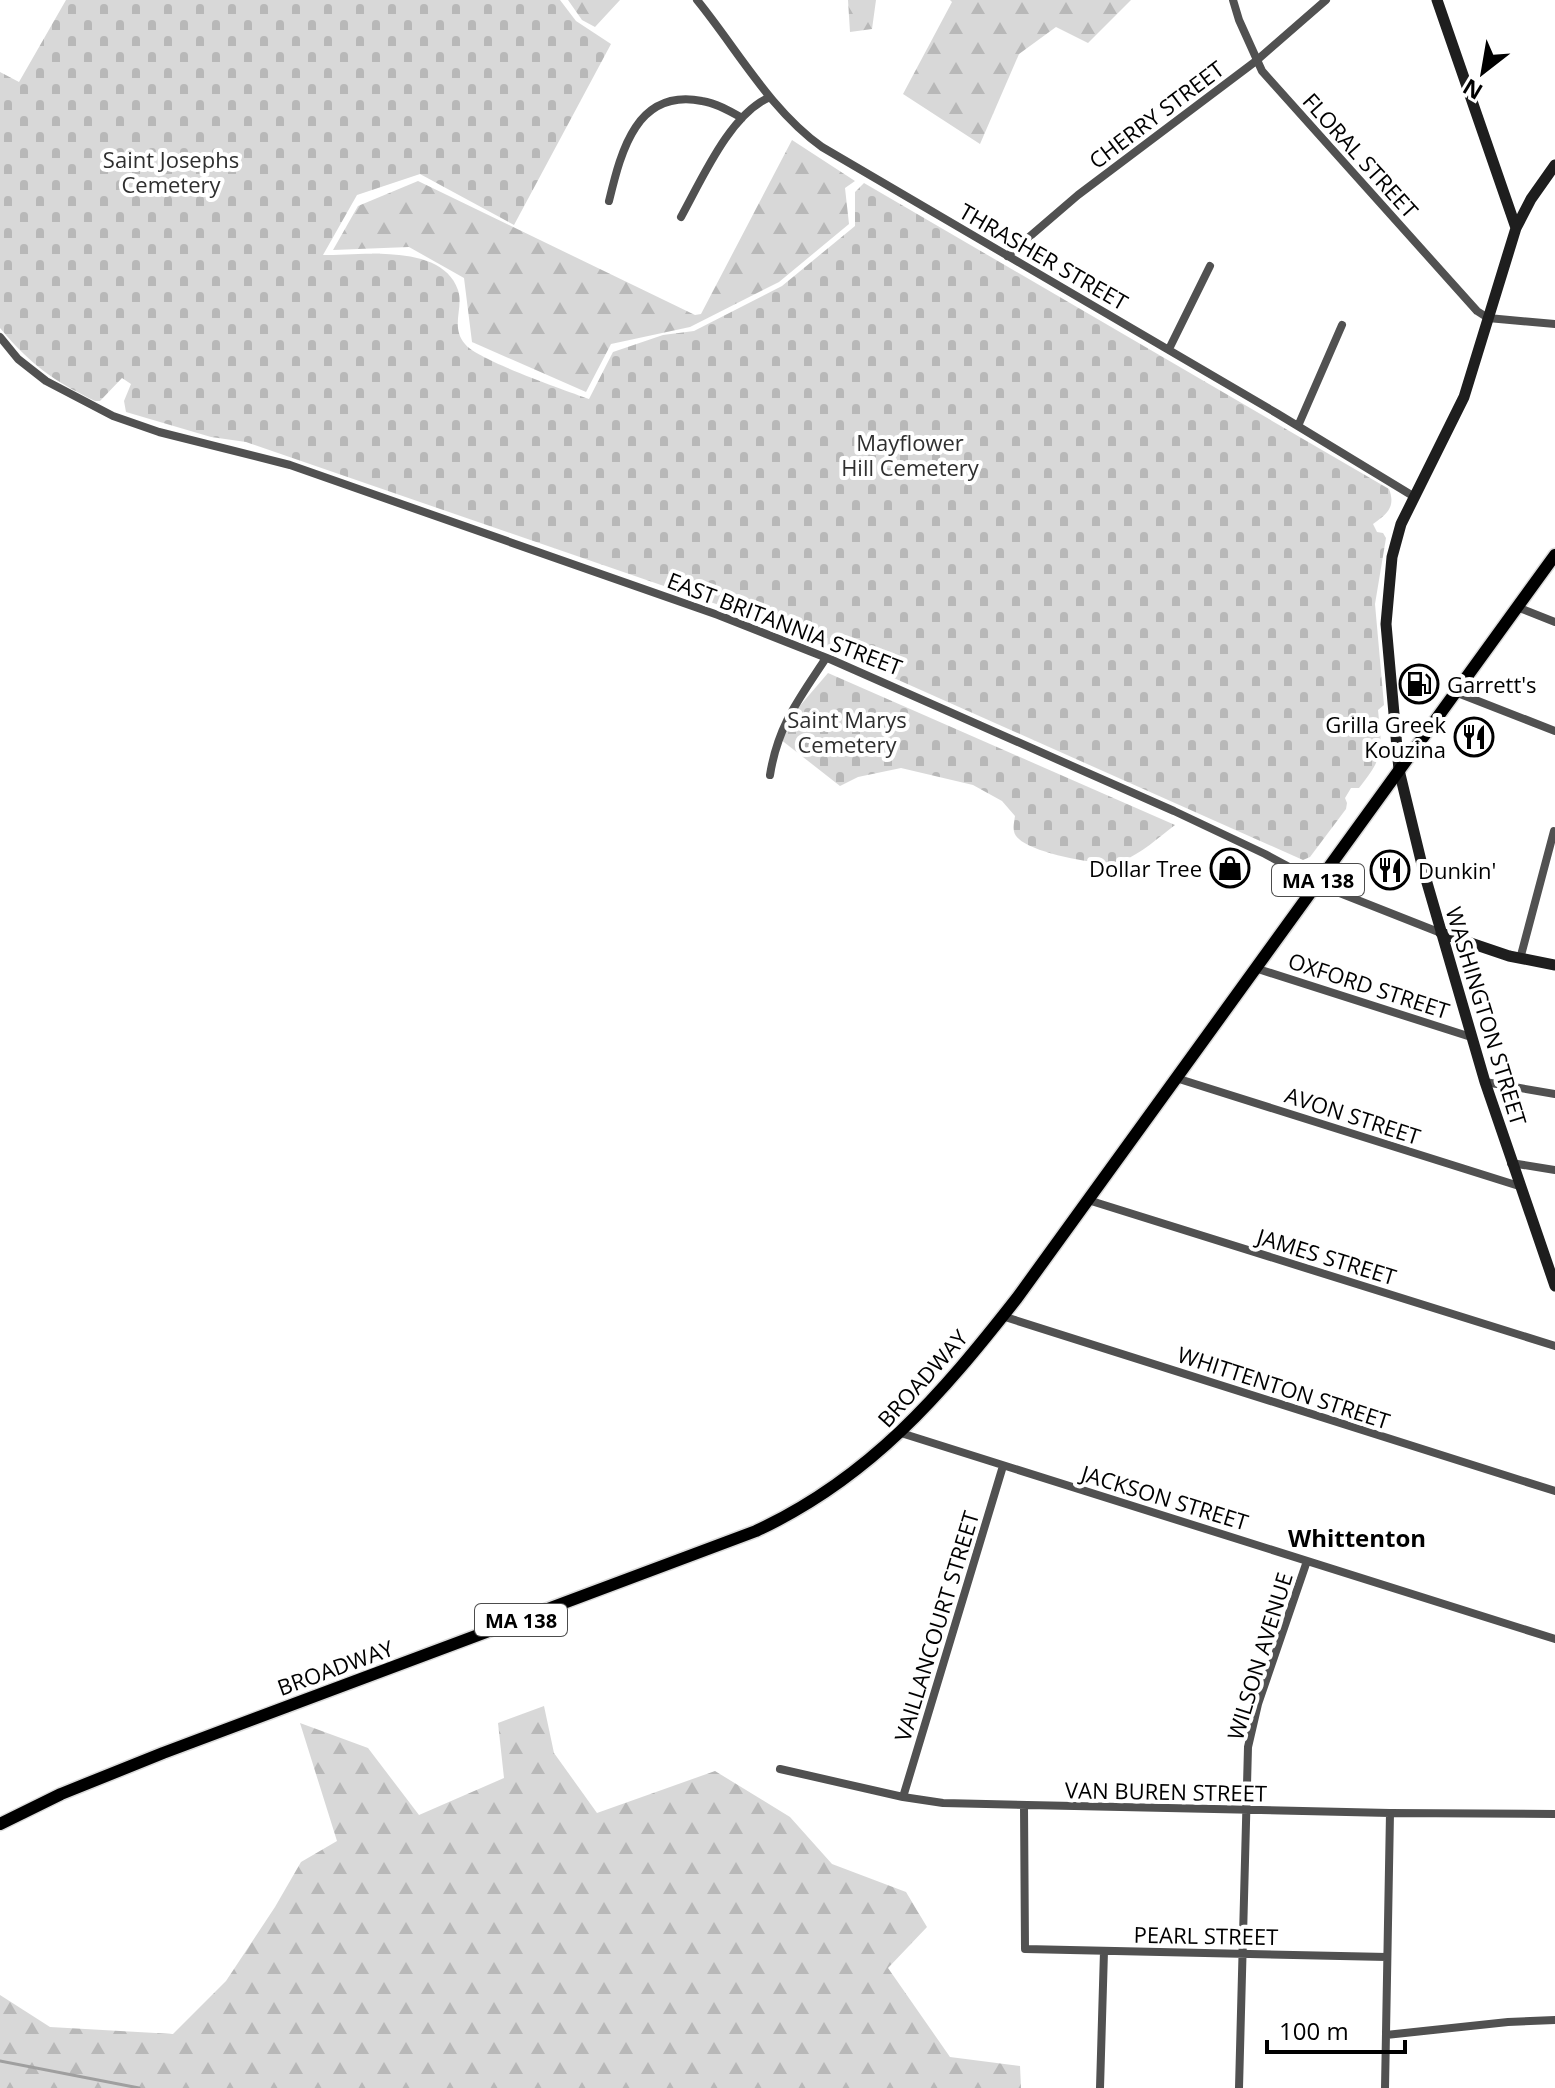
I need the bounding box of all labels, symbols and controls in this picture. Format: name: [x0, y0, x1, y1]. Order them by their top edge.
north arrow: [1443, 32, 1523, 112]
street label: CHERRY STREET: [1082, 53, 1230, 175]
text: N: [1457, 73, 1488, 107]
street label: FLORAL STREET: [1297, 86, 1425, 224]
park label: Saint Josephs Cemetery: [103, 144, 239, 199]
street label: THRASHER STREET: [954, 196, 1134, 316]
park label: Mayflower Hill Cemetery: [841, 427, 980, 482]
street label: EAST BRITANNIA STREET: [663, 564, 907, 682]
fuel station icon: Garrett's: [1398, 663, 1440, 705]
place label: Garrett's: [1447, 669, 1537, 699]
park label: Saint Marys Cemetery: [787, 704, 907, 759]
place label: Grilla Greek Kouzina: [1325, 709, 1446, 764]
restaurant icon: Grilla Greek Kouzina: [1453, 716, 1495, 758]
shop icon: Dollar Tree: [1209, 847, 1251, 889]
restaurant icon: Dunkin': [1369, 849, 1411, 891]
place label: Dollar Tree: [1089, 853, 1202, 883]
place label: Dunkin': [1418, 855, 1496, 885]
road number: MA 138: [1272, 864, 1364, 896]
street label: WASHINGTON STREET: [1439, 903, 1535, 1129]
street label: OXFORD STREET: [1285, 945, 1453, 1025]
street label: AVON STREET: [1281, 1079, 1425, 1151]
street label: JAMES STREET: [1252, 1220, 1400, 1291]
street label: BROADWAY: [870, 1322, 974, 1433]
street label: WHITTENTON STREET: [1174, 1339, 1394, 1435]
street label: JACKSON STREET: [1076, 1457, 1252, 1537]
street label: VAILLANCOURT STREET: [887, 1507, 985, 1745]
district label: Whittenton: [1288, 1521, 1426, 1554]
street label: WILSON AVENUE: [1219, 1569, 1299, 1743]
road number: MA 138: [475, 1604, 567, 1636]
street label: BROADWAY: [273, 1632, 398, 1702]
street label: VAN BUREN STREET: [1065, 1774, 1267, 1808]
street label: PEARL STREET: [1134, 1919, 1278, 1951]
scale bar: [1267, 2004, 1405, 2054]
text: 100 m: [1279, 2014, 1349, 2047]

